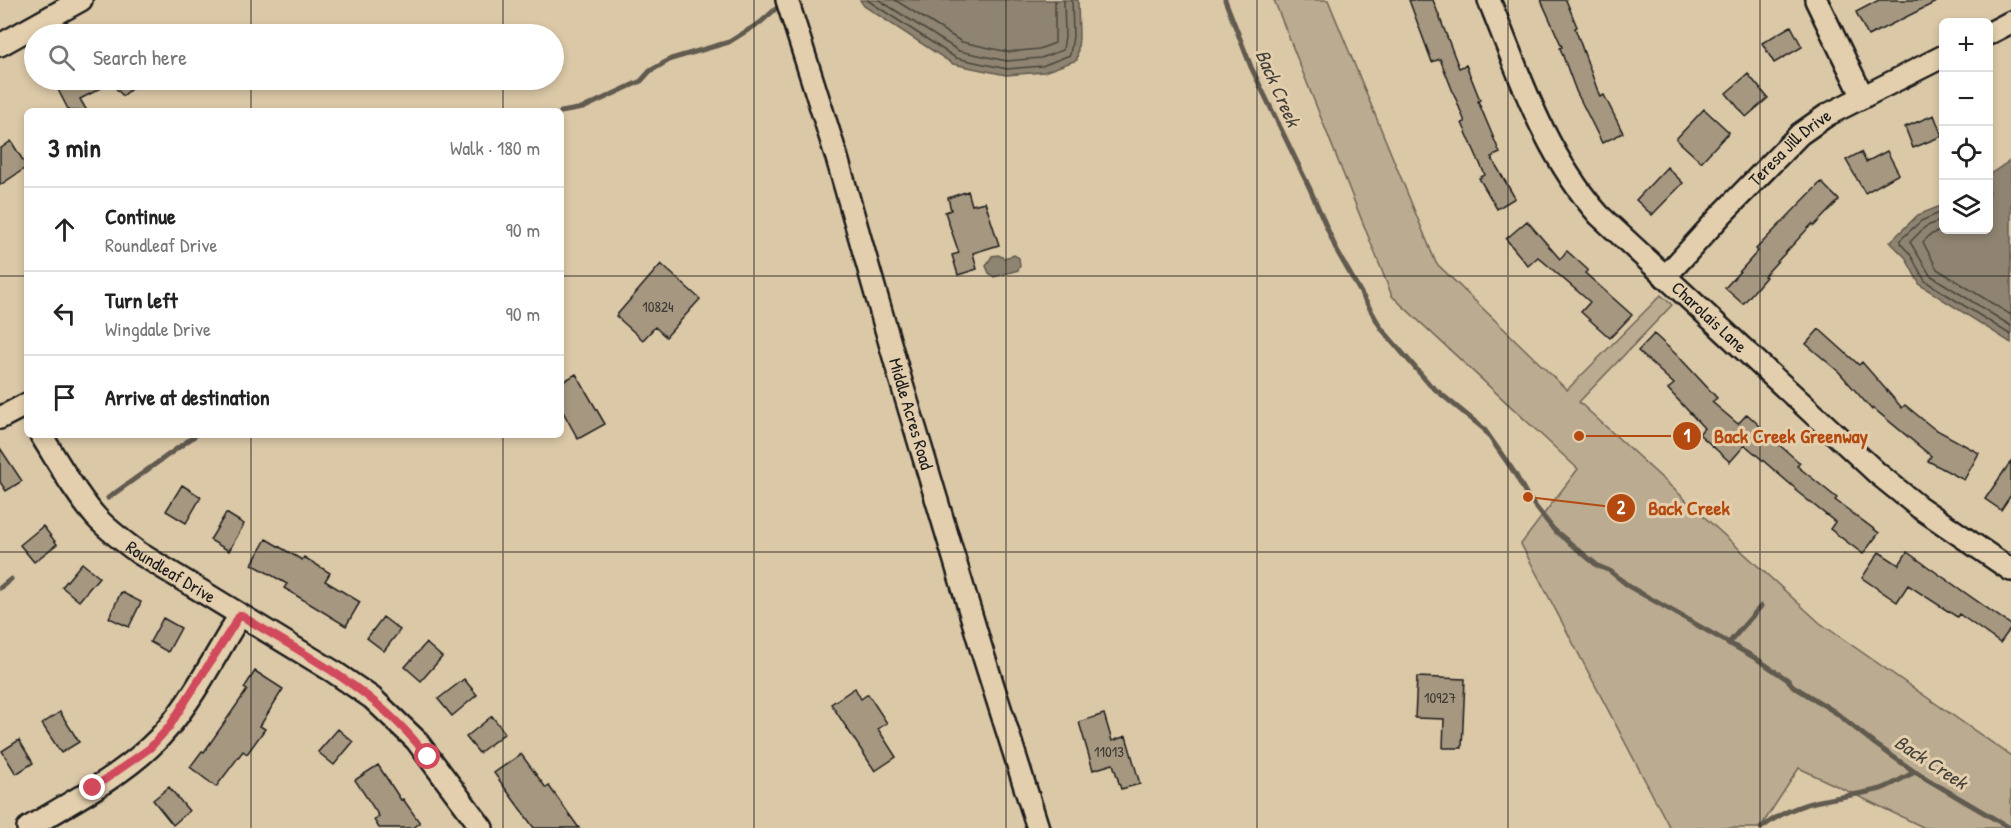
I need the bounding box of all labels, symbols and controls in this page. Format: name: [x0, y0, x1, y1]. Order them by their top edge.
map controls: [1939, 18, 1993, 234]
button: +: [1939, 18, 1993, 72]
search box: [24, 24, 564, 90]
icon: search: [45, 41, 78, 74]
text: Search here: [93, 42, 187, 72]
water label: Back Creek: [1250, 45, 1308, 132]
button: −: [1939, 72, 1993, 126]
street label: Teresa Jill Drive: [1743, 103, 1836, 192]
button: locate: [1939, 126, 1993, 180]
text: 3 min: [48, 130, 101, 165]
text: Walk · 180 m: [450, 134, 540, 161]
button: layers: [1939, 180, 1993, 234]
text: Continue: [105, 201, 176, 231]
icon: ahead: [48, 213, 81, 246]
text: 90 m: [506, 216, 540, 243]
text: Roundleaf Drive: [105, 231, 218, 258]
street label: Charolais Lane: [1666, 275, 1753, 358]
text: Turn left: [105, 285, 178, 315]
house number: 10824: [642, 296, 674, 317]
icon: left: [48, 297, 81, 330]
text: 90 m: [506, 300, 540, 327]
text: Wingdale Drive: [105, 315, 211, 342]
street label: Middle Acres Road: [883, 355, 940, 473]
icon: arrive: [48, 381, 81, 414]
text: Arrive at destination: [105, 382, 270, 412]
callout: Back Creek Greenway: [1672, 417, 1880, 455]
text: Back Creek Greenway: [1714, 422, 1869, 450]
text: 1: [1684, 423, 1691, 448]
callout: Back Creek: [1606, 489, 1742, 527]
text: Back Creek: [1648, 494, 1730, 521]
text: 2: [1617, 495, 1626, 520]
street label: Roundleaf Drive: [121, 534, 221, 609]
house number: 10927: [1424, 687, 1456, 708]
water label: Back Creek: [1890, 728, 1974, 796]
house number: 11013: [1094, 741, 1124, 762]
route start: [414, 743, 440, 769]
route end: [79, 774, 105, 800]

